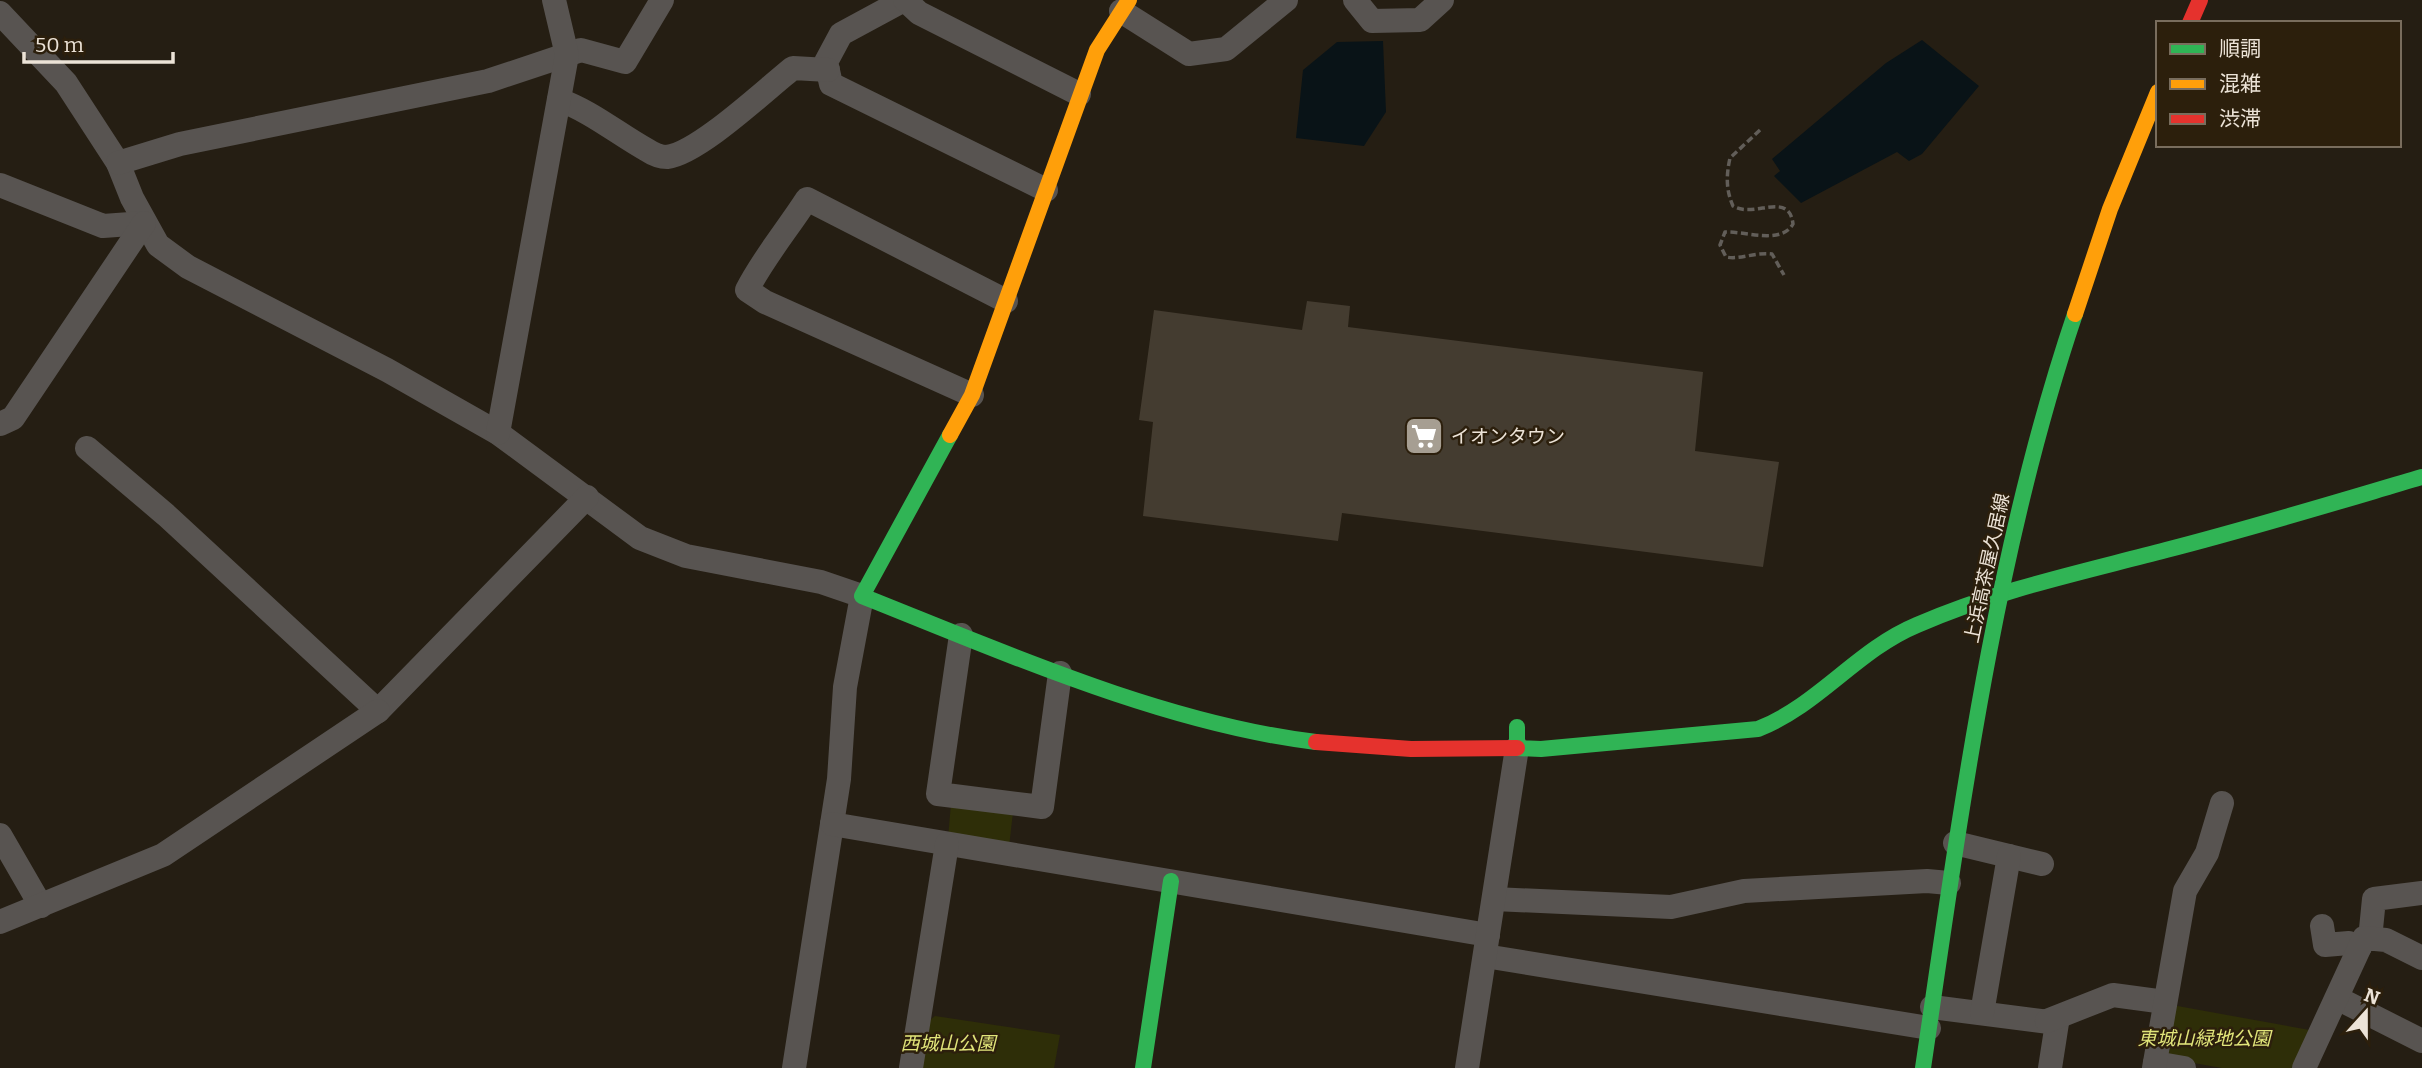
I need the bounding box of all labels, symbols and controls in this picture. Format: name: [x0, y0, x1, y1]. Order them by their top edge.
scale bar: [24, 21, 173, 65]
legend: [2156, 21, 2401, 147]
text: 50 m: [35, 32, 84, 58]
text: 順調: [2219, 36, 2261, 62]
text: 混雑: [2219, 71, 2261, 97]
text: 渋滞: [2219, 106, 2261, 132]
supermarket icon: イオンタウン: [1403, 415, 1445, 457]
place label: イオンタウン: [1451, 425, 1565, 448]
street label: 上浜高茶屋久居線: [1960, 491, 2014, 645]
north arrow: [2331, 977, 2401, 1047]
text: N: [2361, 983, 2383, 1010]
park label: 東城山緑地公園: [2137, 1027, 2273, 1050]
park label: 西城山公園: [900, 1032, 998, 1055]

